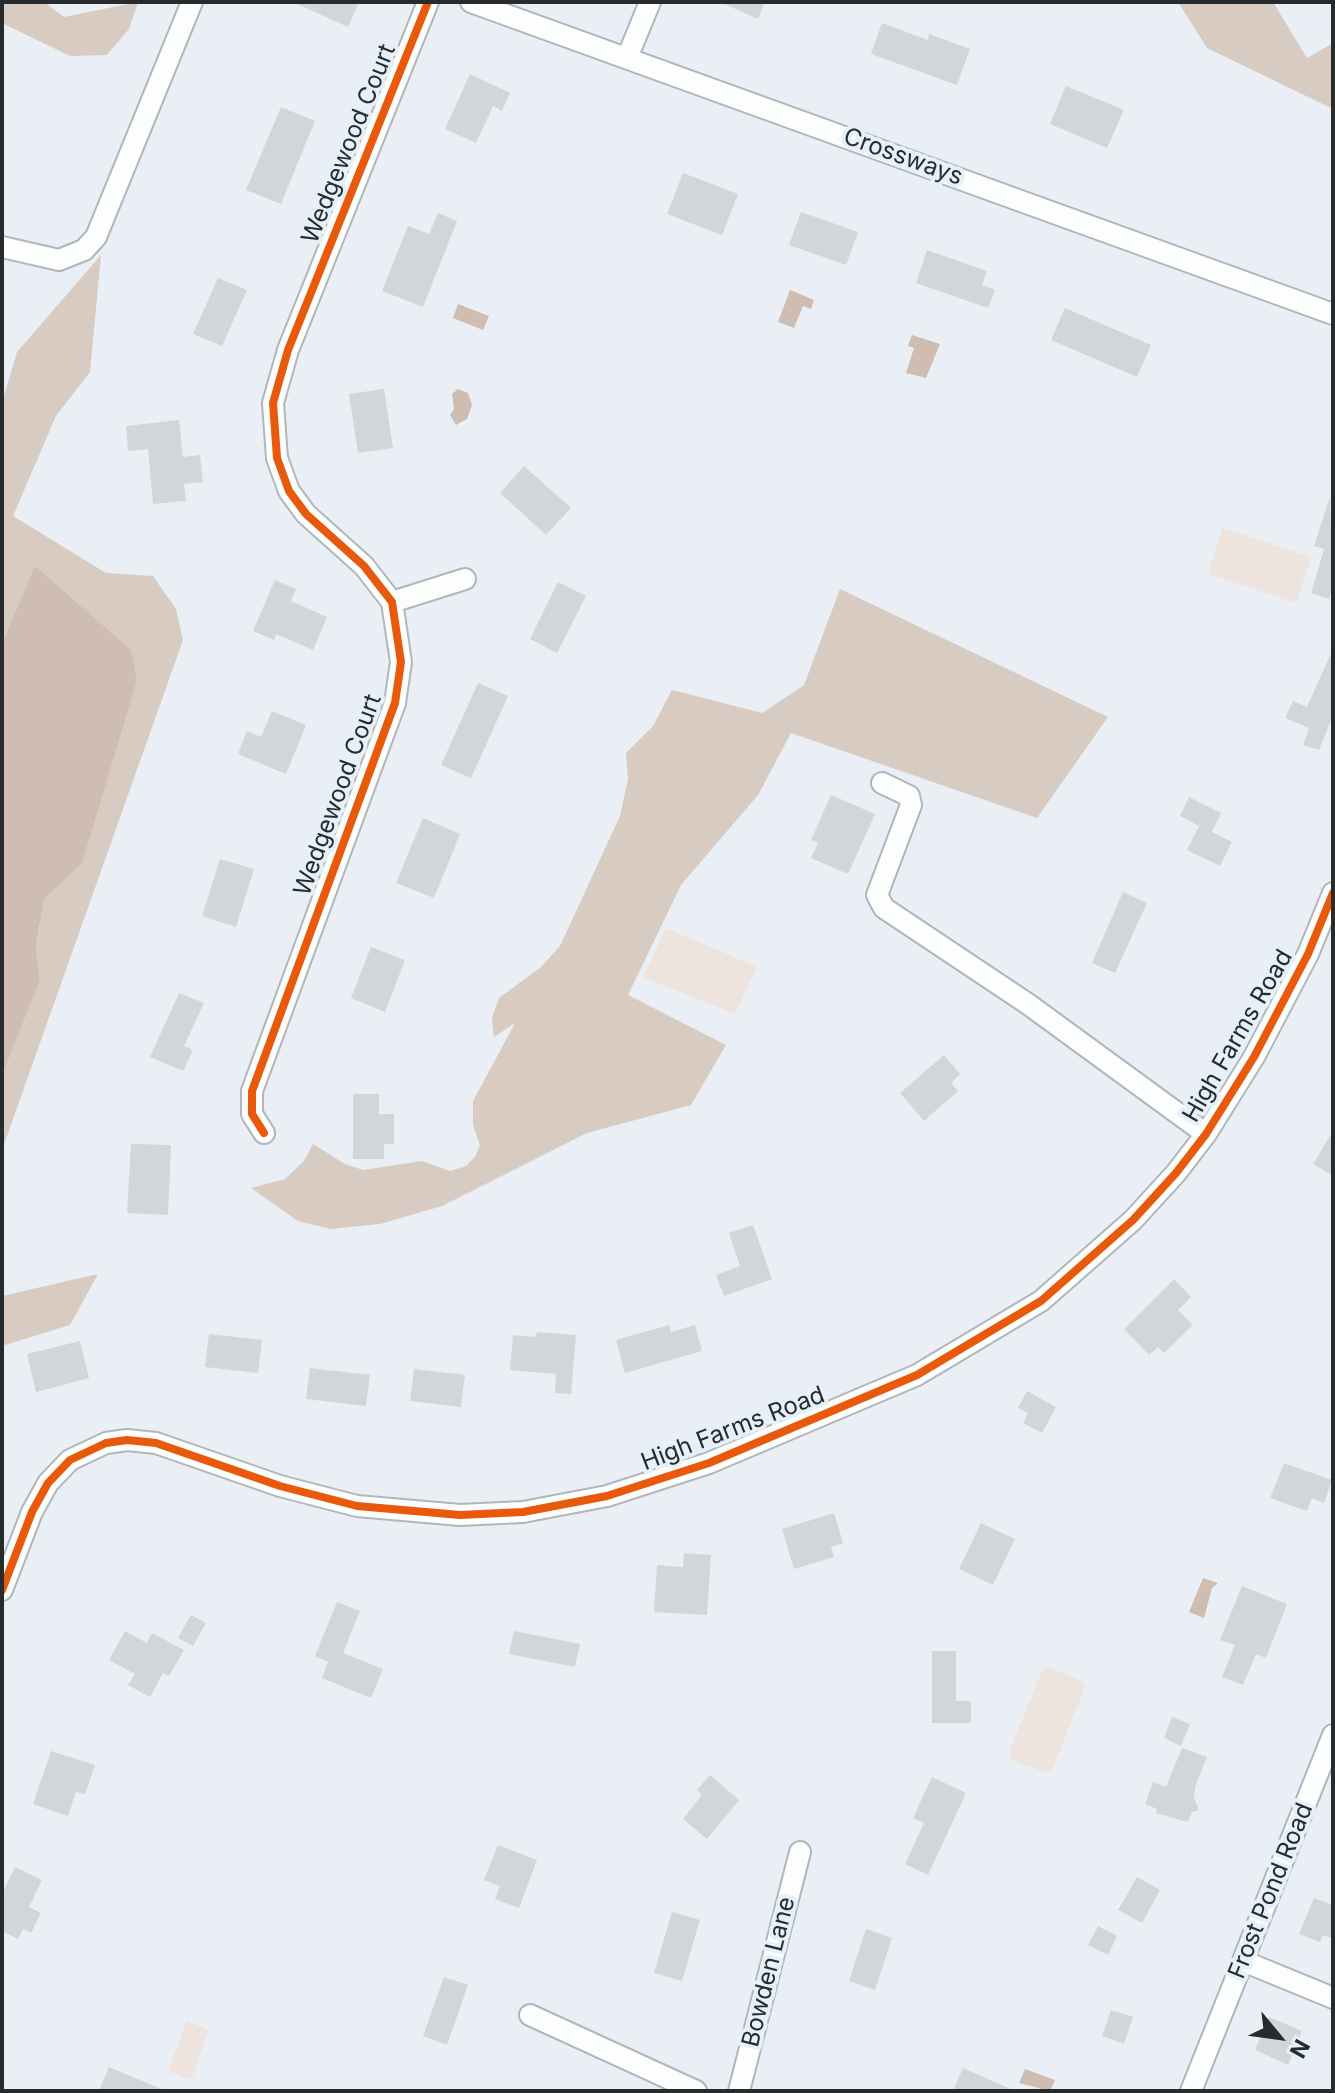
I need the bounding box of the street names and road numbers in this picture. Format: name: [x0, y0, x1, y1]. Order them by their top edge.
street label: Wedgewood Court: [296, 40, 402, 248]
street label: Crossways: [839, 122, 967, 192]
street label: Wedgewood Court: [288, 690, 388, 900]
street label: High Farms Road: [1177, 945, 1299, 1127]
street label: High Farms Road: [637, 1381, 829, 1477]
street label: Frost Pond Road: [1223, 1799, 1319, 1983]
street label: Bowden Lane: [736, 1894, 802, 2050]

